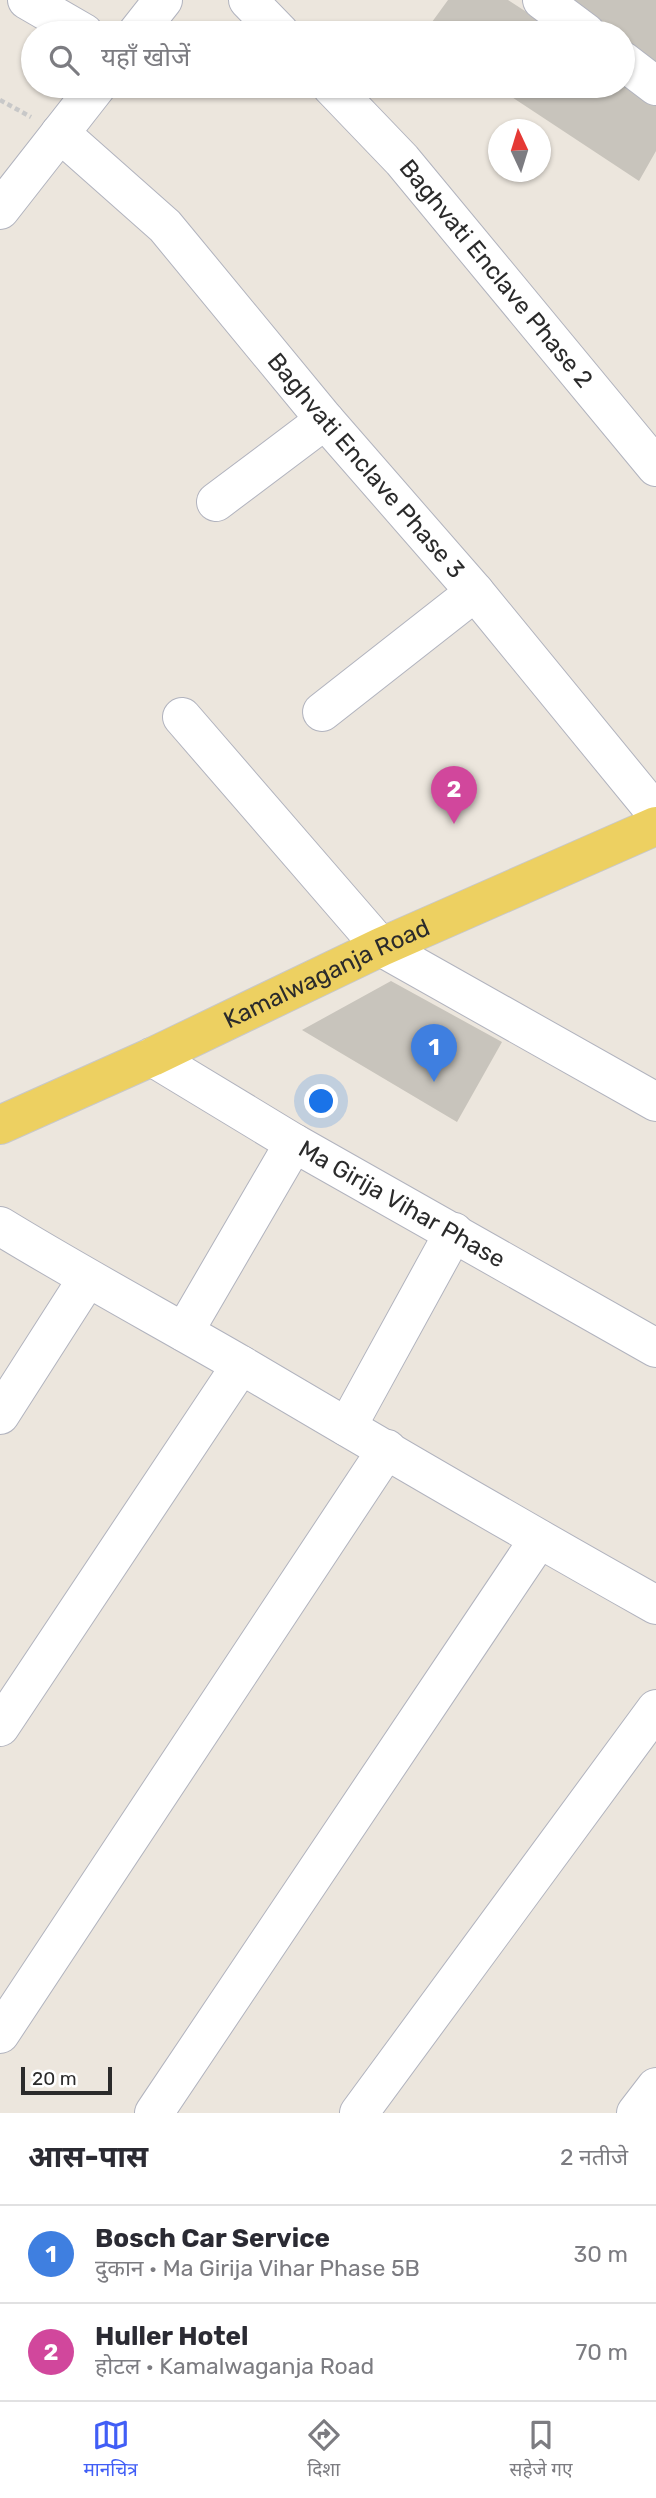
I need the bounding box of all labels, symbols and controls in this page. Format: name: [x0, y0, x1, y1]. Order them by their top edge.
search box: [21, 21, 635, 98]
icon: search: [45, 41, 83, 79]
text: यहाँ खोजें: [101, 42, 190, 73]
north arrow: [488, 119, 551, 182]
street label: Baghvati Enclave Phase 2: [394, 154, 598, 393]
street label: Baghvati Enclave Phase 3: [262, 347, 470, 584]
pin: 2: [431, 766, 477, 824]
street label: Kamalwaganja Road: [219, 913, 434, 1034]
pin: 1: [411, 1024, 457, 1082]
your location: [304, 1084, 338, 1118]
street label: Ma Girija Vihar Phase: [294, 1135, 510, 1274]
scale bar: [21, 2064, 112, 2096]
text: 20 m: [32, 2067, 77, 2090]
text: आस-पास: [28, 2139, 148, 2175]
text: 2 नतीजे: [560, 2143, 628, 2171]
text: Bosch Car Service: [95, 2223, 330, 2254]
text: 1: [45, 2240, 57, 2268]
text: 30 m: [573, 2240, 628, 2268]
text: दुकान · Ma Girija Vihar Phase 5B: [95, 2254, 420, 2282]
text: Huller Hotel: [95, 2321, 248, 2352]
text: 2: [44, 2338, 58, 2366]
text: 70 m: [576, 2338, 628, 2366]
text: होटल · Kamalwaganja Road: [95, 2352, 374, 2380]
tab: मानचित्र: [83, 2416, 138, 2484]
tab: दिशा: [305, 2416, 343, 2484]
tab: सहेजे गए: [510, 2416, 573, 2484]

